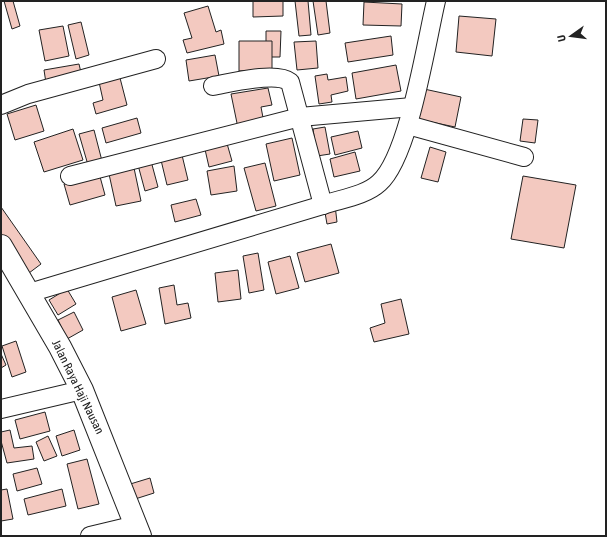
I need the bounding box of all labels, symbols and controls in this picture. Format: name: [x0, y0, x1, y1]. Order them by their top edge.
north arrow: [551, 16, 591, 56]
text: U: [555, 34, 568, 43]
street label: Jalan Raya Haji Nausan: [49, 338, 107, 436]

